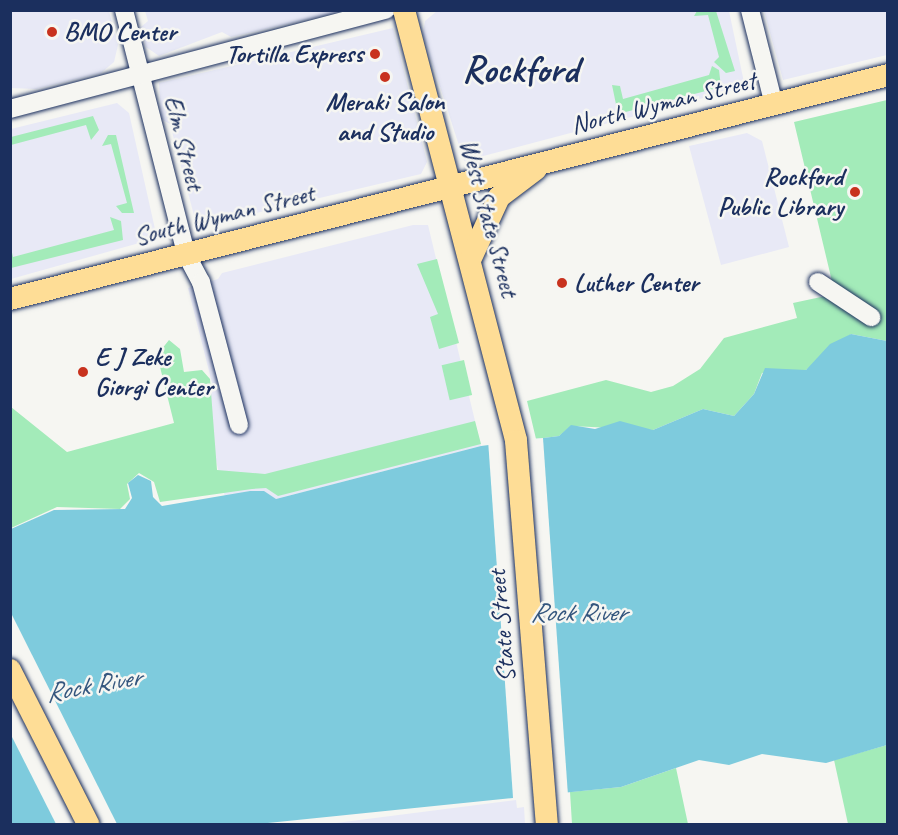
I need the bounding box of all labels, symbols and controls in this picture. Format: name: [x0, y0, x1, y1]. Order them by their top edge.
place label: BMO Center: [64, 16, 176, 48]
marker: BMO Center: [45, 25, 59, 39]
place label: Tortilla Express: [225, 38, 363, 70]
marker: Tortilla Express: [368, 47, 382, 61]
district label: Rockford: [462, 47, 578, 93]
street label: North Wyman Street: [567, 65, 759, 141]
marker: Meraki Salon and Studio: [378, 70, 392, 84]
place label: Meraki Salon and Studio: [326, 86, 444, 148]
street label: Elm Street: [157, 92, 211, 194]
street label: West State Street: [453, 135, 525, 301]
place label: Rockford Public Library: [719, 161, 843, 222]
street label: South Wyman Street: [129, 177, 319, 253]
marker: Rockford Public Library: [848, 185, 862, 199]
place label: Luther Center: [574, 267, 698, 299]
marker: Luther Center: [555, 276, 569, 290]
place label: E J Zeke Giorgi Center: [95, 341, 212, 402]
marker: E J Zeke Giorgi Center: [76, 365, 90, 379]
street label: State Street: [482, 568, 522, 684]
water label: Rock River: [530, 597, 626, 629]
water label: Rock River: [42, 661, 144, 709]

